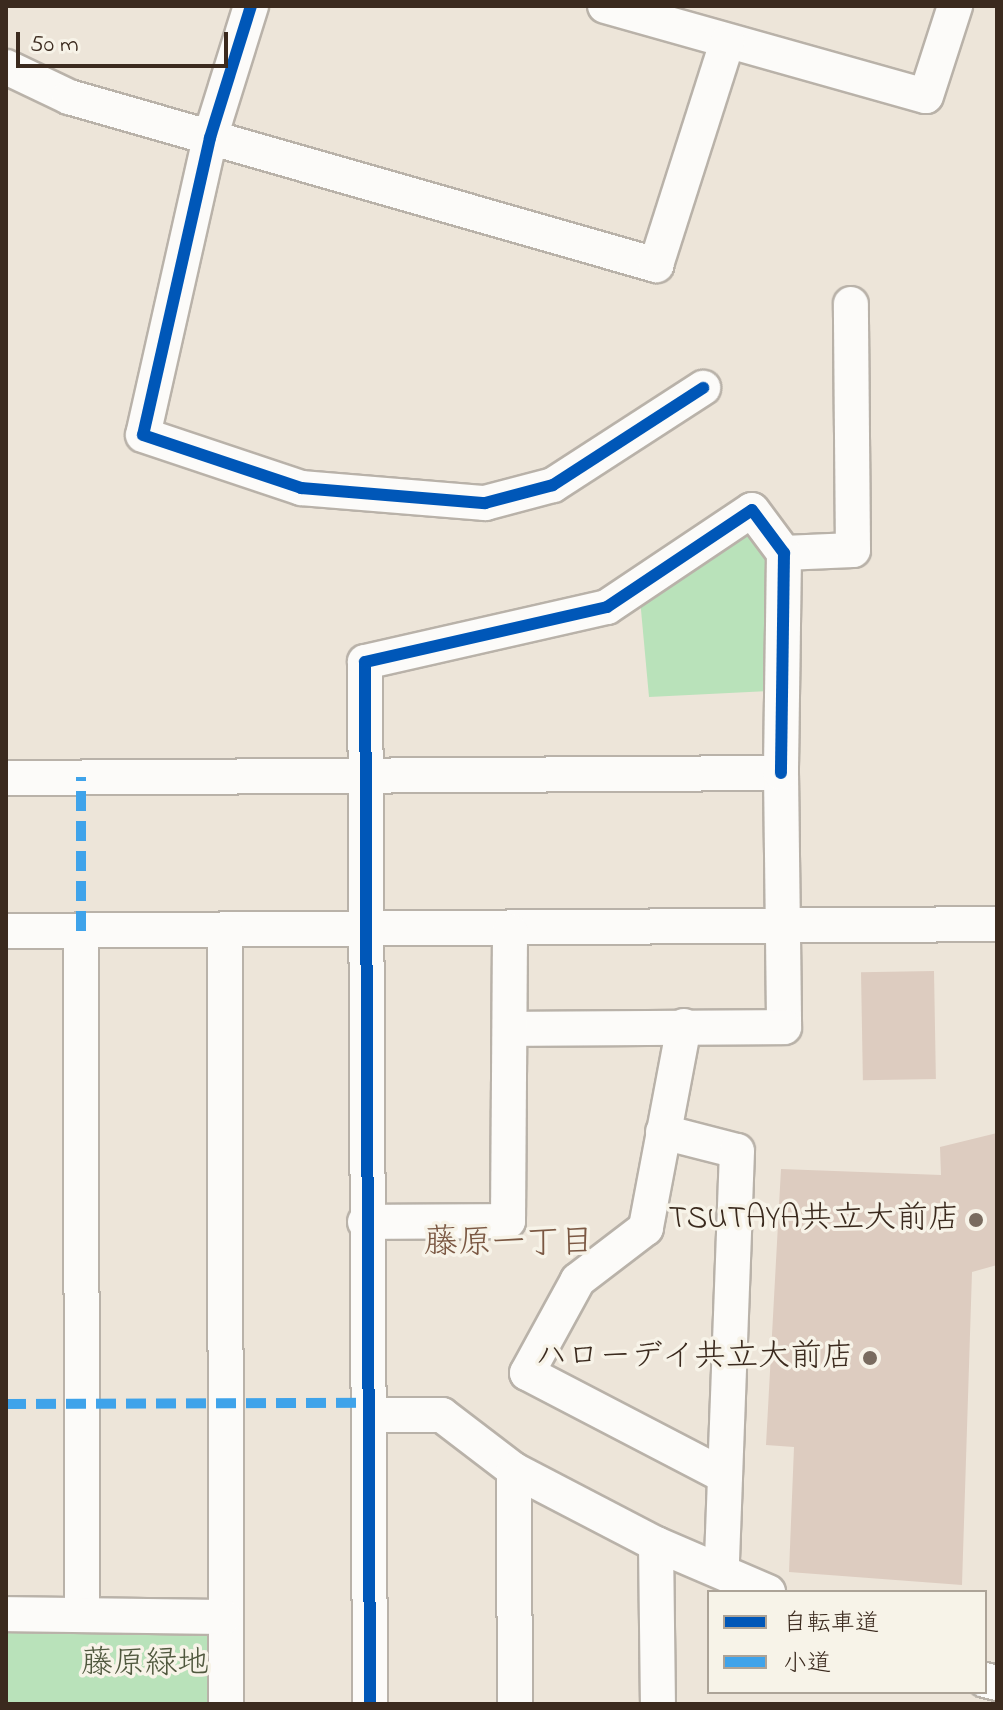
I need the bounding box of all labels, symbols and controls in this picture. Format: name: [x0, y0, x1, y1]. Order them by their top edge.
scale bar: [20, 16, 232, 66]
text: 50 m: [30, 28, 79, 63]
place label: TSUTAYA共立大前店: [668, 1201, 960, 1239]
marker: TSUTAYA共立大前店: [967, 1211, 985, 1229]
district label: 藤原一丁目: [424, 1225, 594, 1265]
place label: ハローデイ共立大前店: [534, 1339, 854, 1377]
marker: ハローデイ共立大前店: [861, 1349, 879, 1367]
legend: [707, 1590, 987, 1694]
text: 自転車道: [783, 1607, 879, 1642]
park label: 藤原緑地: [81, 1646, 209, 1684]
text: 小道: [783, 1647, 831, 1682]

